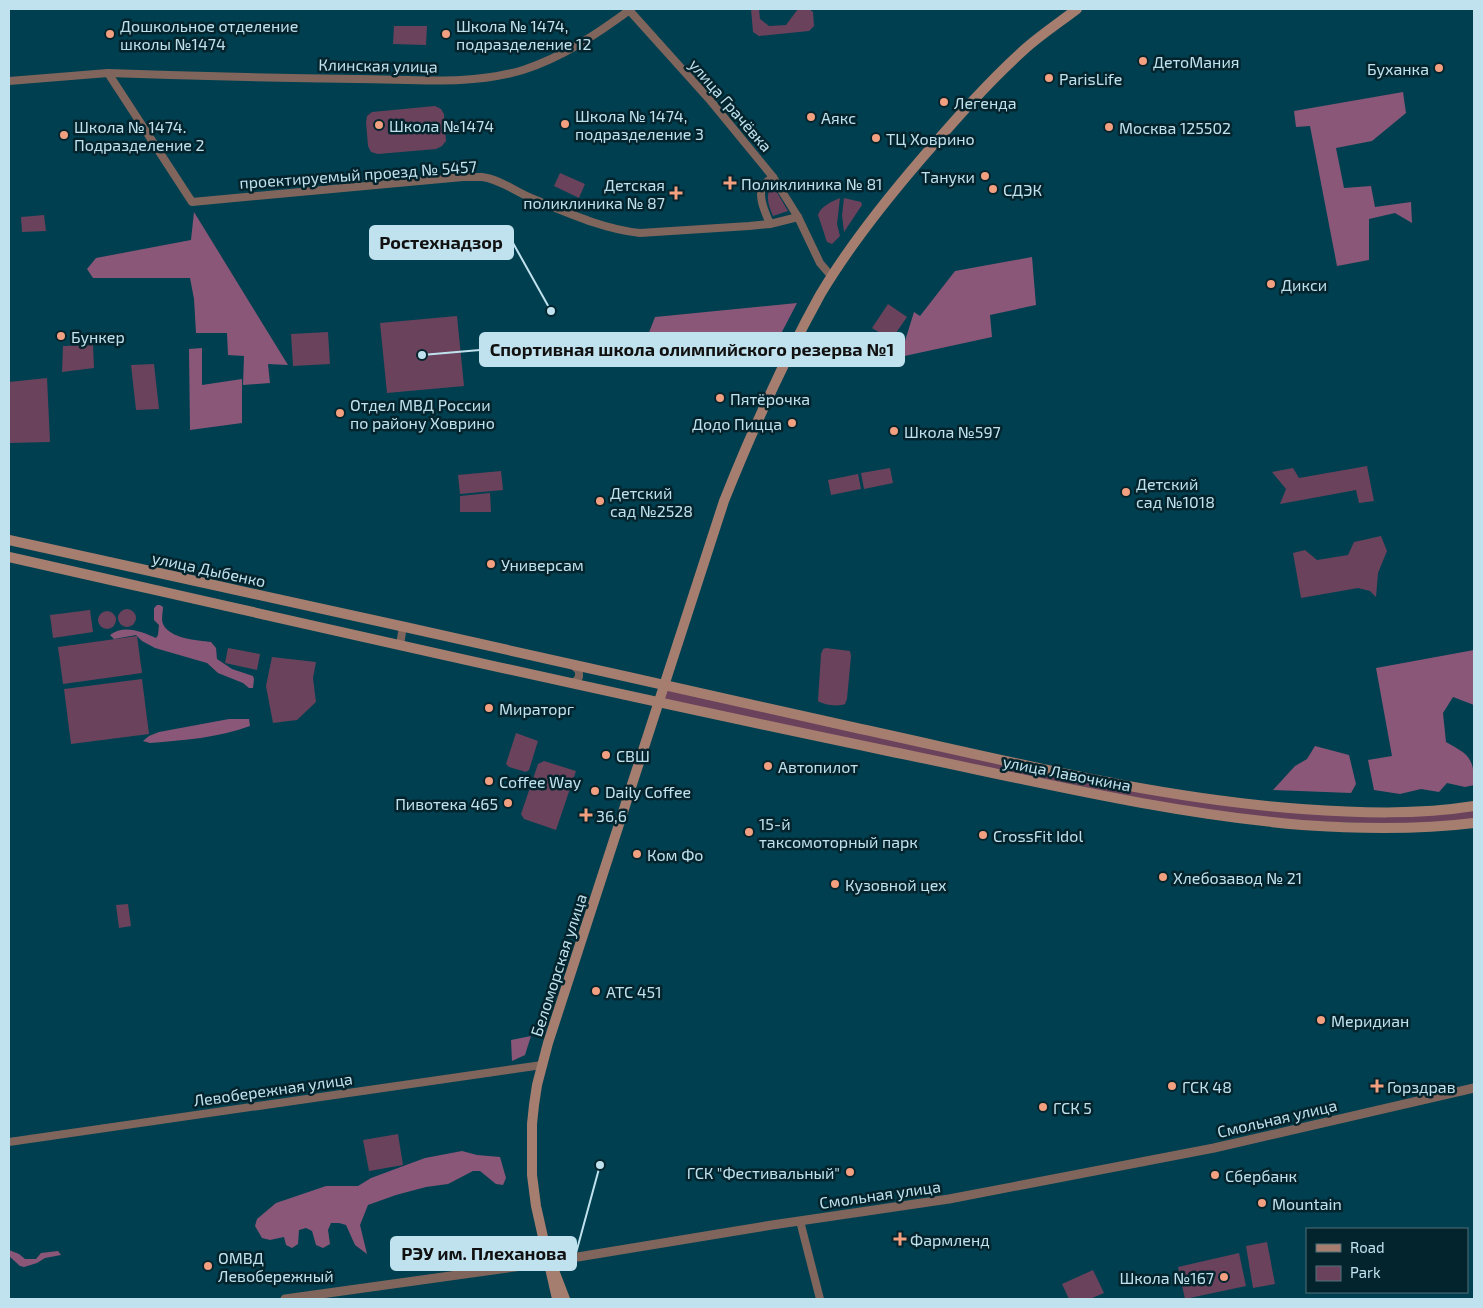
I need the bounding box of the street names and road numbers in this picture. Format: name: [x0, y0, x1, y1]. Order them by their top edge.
street label: Клинская улица: [318, 54, 438, 77]
street label: улица Грачёвка: [685, 55, 776, 156]
street label: проектируемый проезд № 5457: [239, 156, 477, 193]
street label: улица Дыбенко: [150, 548, 268, 591]
street label: улица Лавочкина: [1001, 751, 1133, 796]
street label: Беломорская улица: [526, 891, 591, 1039]
street label: Левобережная улица: [192, 1068, 354, 1111]
street label: Смольная улица: [1215, 1095, 1339, 1142]
street label: Смольная улица: [818, 1176, 942, 1213]

